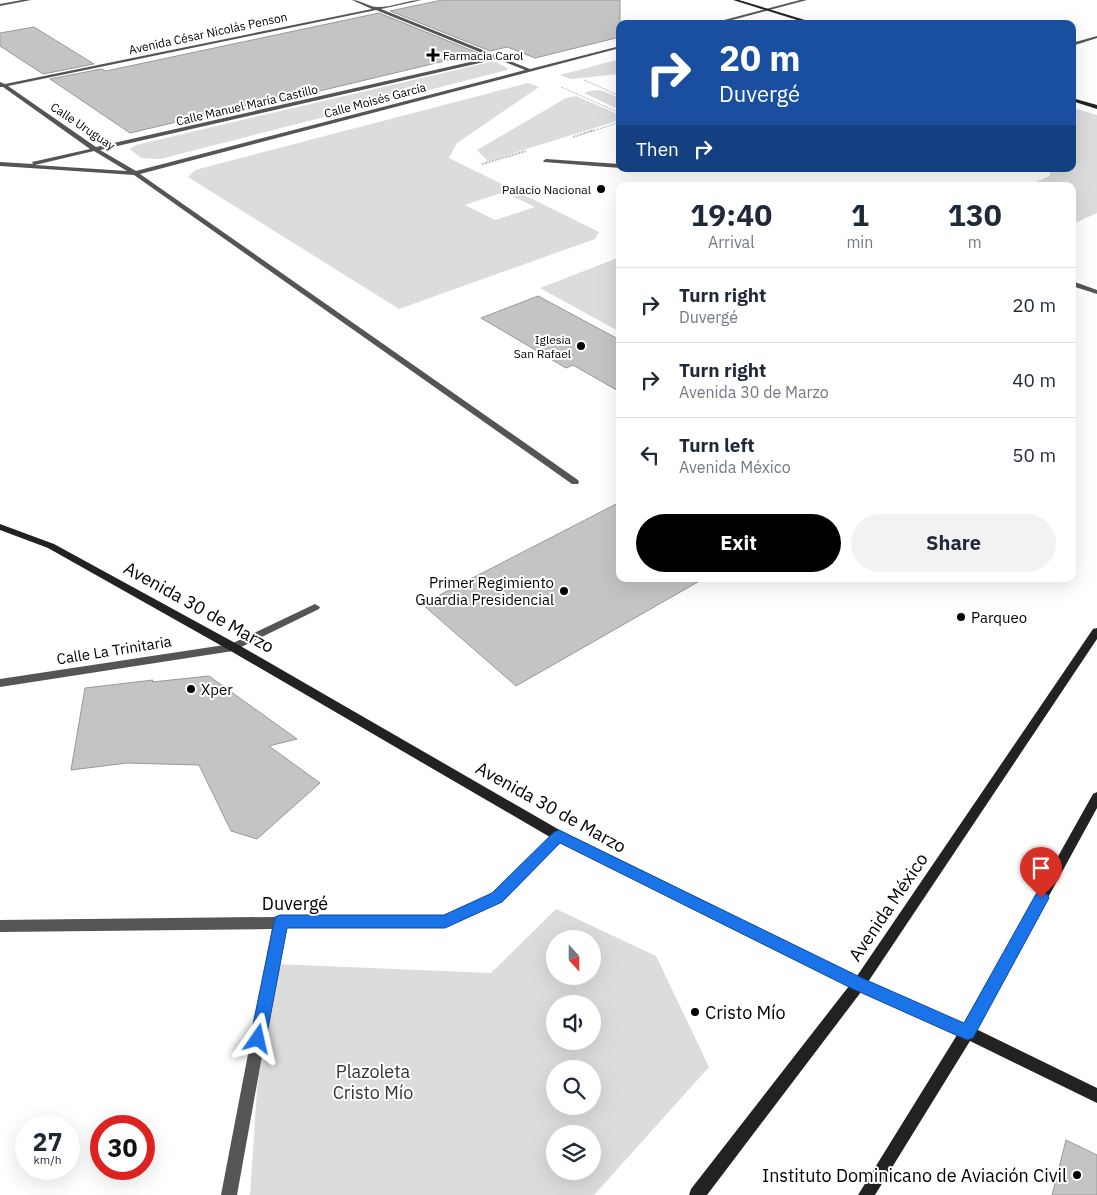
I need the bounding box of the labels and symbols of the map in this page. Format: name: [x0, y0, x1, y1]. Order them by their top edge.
street label: Avenida César Nicolás Penson: [127, 9, 289, 57]
place label: Farmacia Carol: [443, 48, 523, 63]
marker: Farmacia Carol: [427, 49, 439, 61]
street label: Calle Moisés García: [322, 79, 428, 121]
street label: Calle Manuel María Castillo: [175, 81, 320, 129]
street label: Calle Uruguay: [48, 99, 118, 153]
place label: Palacio Nacional: [502, 182, 591, 197]
marker: Palacio Nacional: [595, 183, 607, 195]
place label: Iglesia San Rafael: [514, 332, 572, 361]
marker: Iglesia San Rafael: [575, 340, 587, 352]
street label: Avenida 30 de Marzo: [120, 556, 278, 658]
place label: Primer Regimiento Guardia Presidencial: [415, 573, 554, 609]
marker: Primer Regimiento Guardia Presidencial: [558, 585, 570, 597]
place label: Parqueo: [971, 608, 1027, 627]
marker: Parqueo: [955, 611, 967, 623]
street label: Calle La Trinitaria: [55, 632, 173, 668]
place label: Xper: [201, 680, 233, 699]
marker: Xper: [185, 683, 197, 695]
street label: Avenida 30 de Marzo: [472, 756, 630, 858]
pin: [1020, 847, 1062, 898]
street label: Avenida México: [843, 848, 933, 966]
street label: Duvergé: [262, 892, 328, 915]
north arrow: [546, 930, 601, 985]
place label: Cristo Mío: [705, 1001, 786, 1024]
marker: Cristo Mío: [689, 1006, 701, 1018]
position arrow: [231, 1012, 283, 1064]
park label: Plazoleta Cristo Mío: [333, 1060, 413, 1104]
speed limit sign: 30: [90, 1115, 155, 1180]
place label: Instituto Dominicano de Aviación Civil: [762, 1164, 1067, 1187]
marker: Instituto Dominicano de Aviación Civil: [1071, 1169, 1083, 1181]

